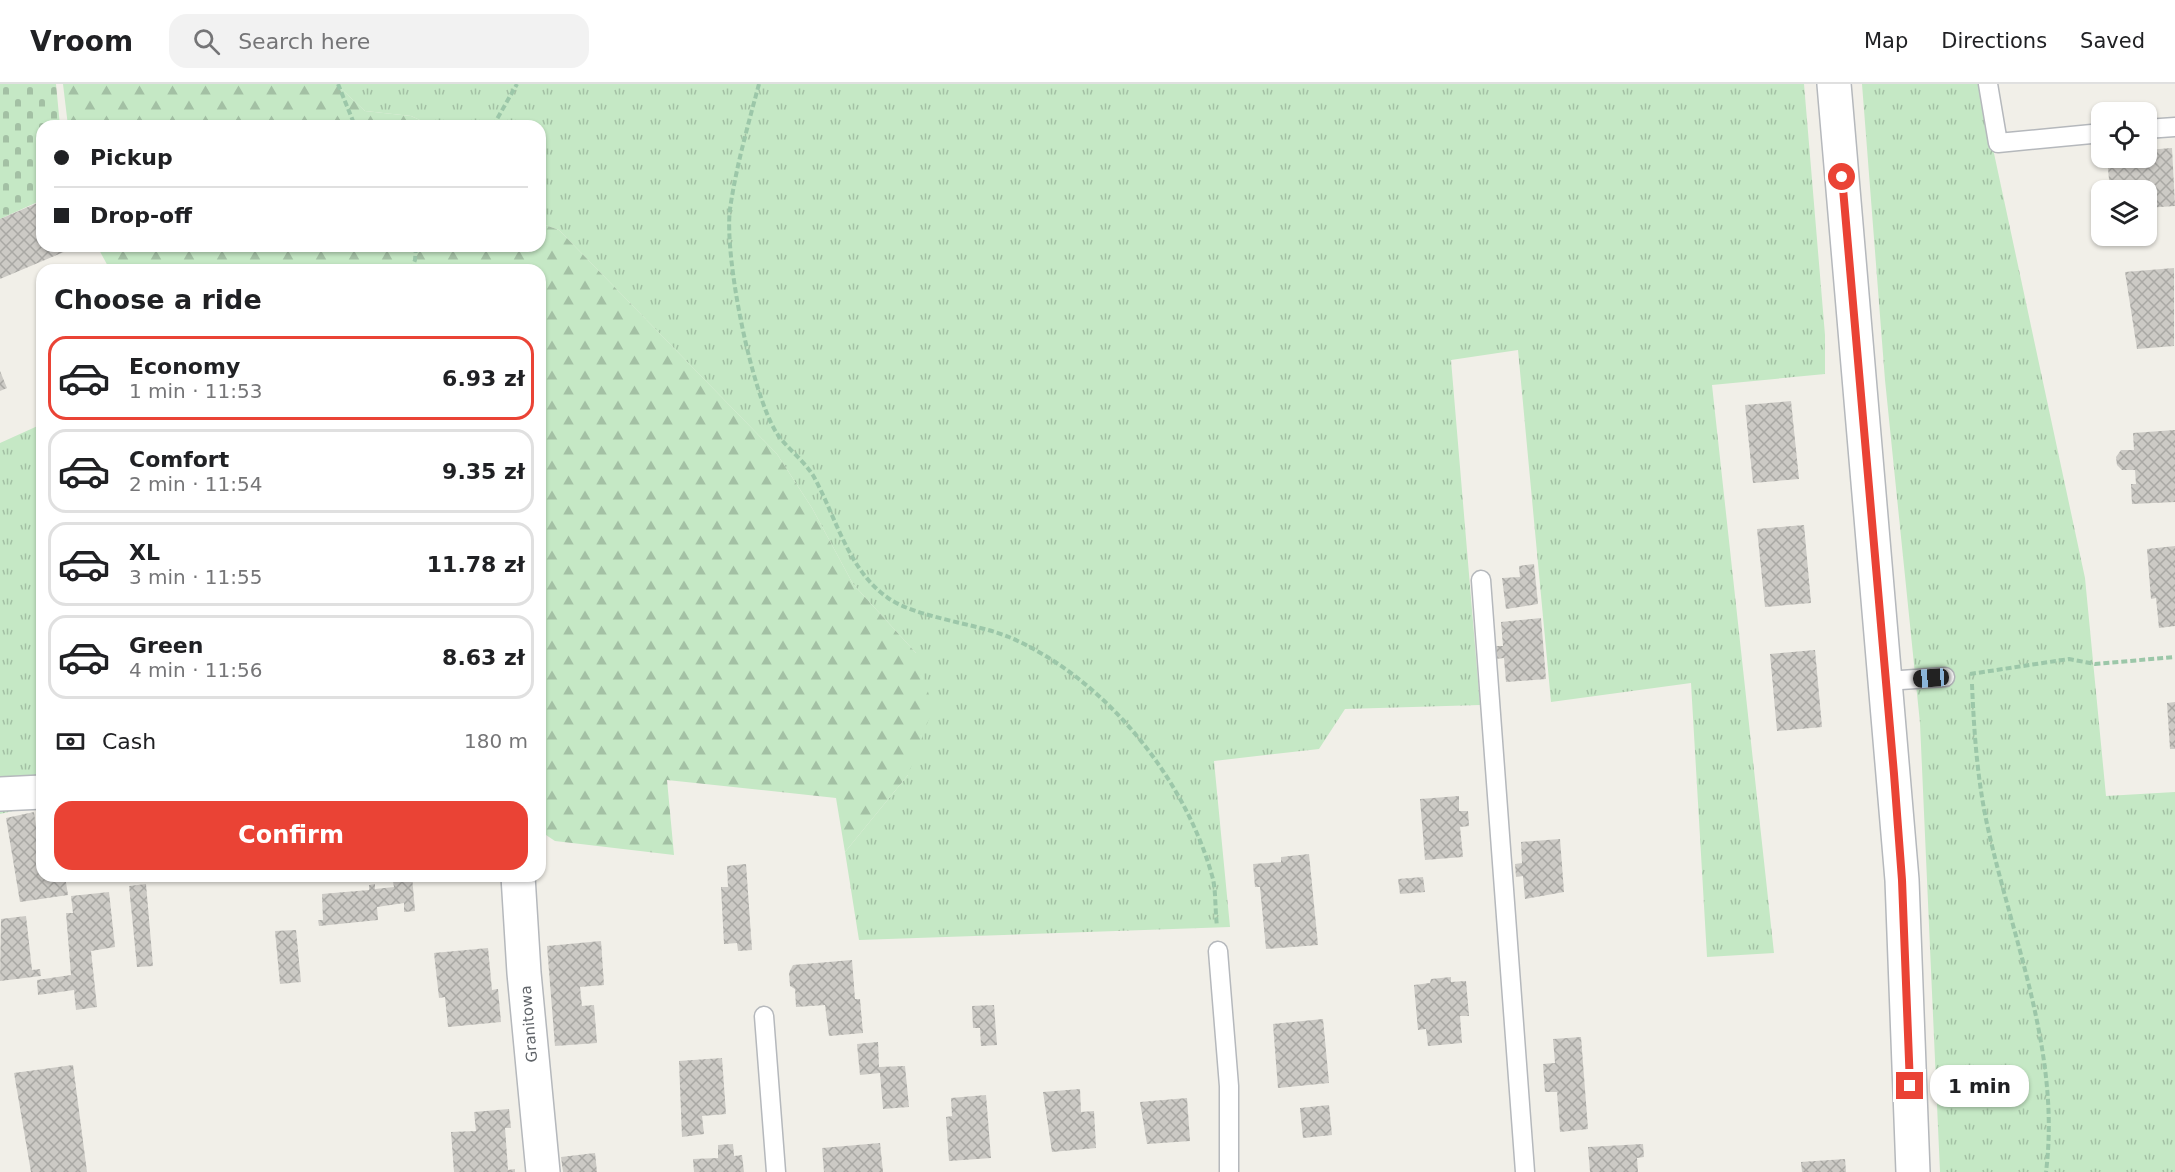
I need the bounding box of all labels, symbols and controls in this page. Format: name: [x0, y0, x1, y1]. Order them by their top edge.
search box: [169, 14, 589, 68]
text: Vroom: [30, 25, 133, 58]
icon: search: [190, 25, 223, 58]
text: Search here: [238, 29, 370, 54]
text: Map: [1864, 29, 1908, 53]
text: Directions: [1941, 29, 2047, 53]
text: Saved: [2080, 29, 2145, 53]
map controls: [2091, 102, 2157, 246]
button: locate: [2091, 102, 2157, 168]
text: Pickup: [90, 145, 173, 170]
route start: [1828, 163, 1855, 190]
button: layers: [2091, 180, 2157, 246]
text: Drop-off: [90, 203, 192, 228]
text: Choose a ride: [54, 284, 262, 315]
icon: car: [57, 351, 111, 405]
text: Economy: [129, 354, 240, 379]
text: 6.93 zł: [442, 366, 525, 391]
text: 1 min · 11:53: [129, 379, 263, 403]
icon: car: [57, 444, 111, 498]
text: Comfort: [129, 447, 229, 472]
text: 9.35 zł: [442, 459, 525, 484]
text: 2 min · 11:54: [129, 472, 263, 496]
icon: car: [57, 537, 111, 591]
text: XL: [129, 540, 160, 565]
text: 11.78 zł: [427, 552, 525, 577]
text: 3 min · 11:55: [129, 565, 263, 589]
icon: car: [57, 630, 111, 684]
text: Green: [129, 633, 203, 658]
text: 8.63 zł: [442, 645, 525, 670]
text: 4 min · 11:56: [129, 658, 263, 682]
car: [1912, 668, 1950, 688]
icon: cash: [54, 725, 87, 758]
text: Cash: [102, 729, 156, 754]
text: 180 m: [464, 729, 528, 753]
button: Confirm: [54, 801, 528, 870]
street label: Granitowa: [517, 985, 541, 1063]
callout: 1 min: [1931, 1065, 2030, 1107]
route end: [1896, 1072, 1923, 1099]
text: 1 min: [1948, 1074, 2011, 1098]

